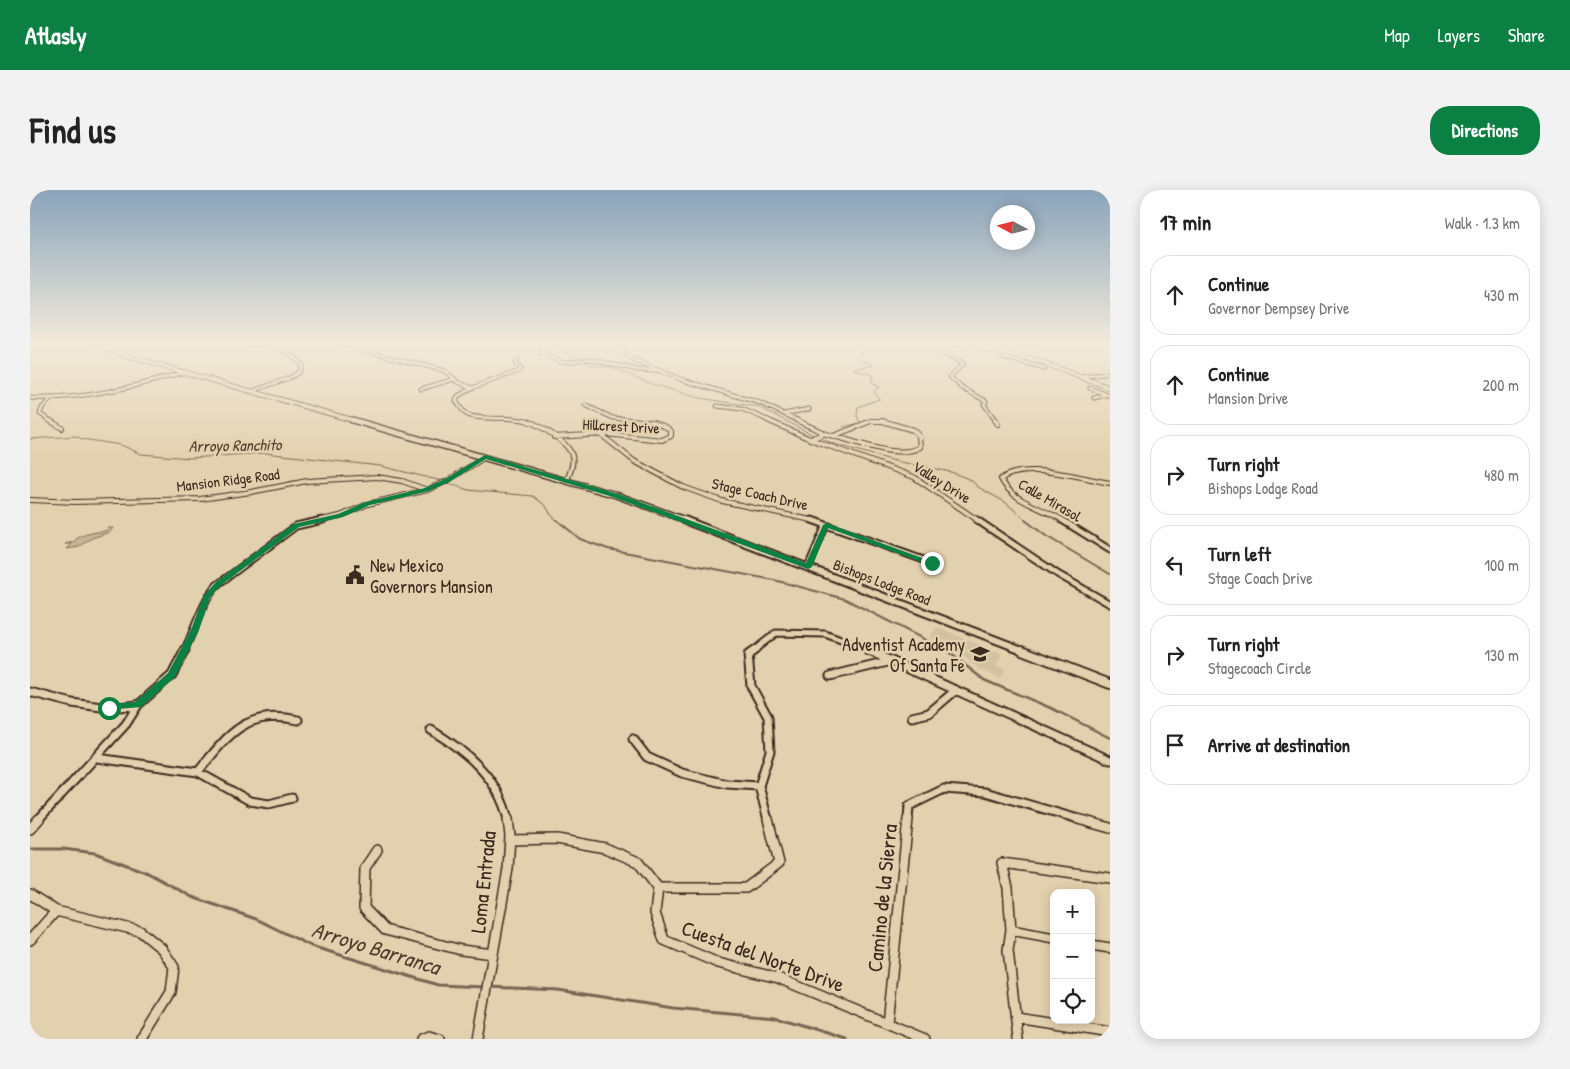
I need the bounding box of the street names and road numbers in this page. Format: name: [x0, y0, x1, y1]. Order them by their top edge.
street label: Hillcrest Drive: [582, 413, 660, 439]
street label: Valley Drive: [909, 456, 975, 508]
street label: Mansion Ridge Road: [175, 463, 281, 497]
street label: Stage Coach Drive: [710, 473, 810, 515]
street label: Calle Mirasol: [1015, 473, 1085, 527]
street label: Bishops Lodge Road: [830, 554, 934, 610]
street label: Camino de la Sierra: [860, 823, 904, 973]
street label: Loma Entrada: [463, 830, 503, 934]
street label: Cuesta del Norte Drive: [678, 913, 848, 999]

